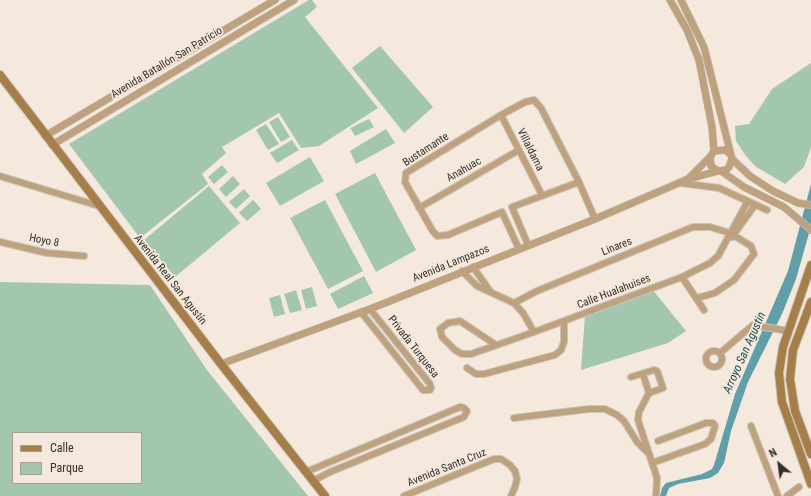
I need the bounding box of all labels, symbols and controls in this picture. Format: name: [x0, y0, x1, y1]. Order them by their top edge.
street label: Avenida Batallón San Patricio: [109, 24, 225, 102]
street label: Villaldama: [514, 127, 546, 173]
street label: Bustamante: [401, 130, 451, 170]
street label: Anahuac: [444, 155, 484, 185]
street label: Hoyo 8: [28, 232, 60, 250]
street label: Avenida Real San Agustín: [131, 232, 209, 328]
street label: Linares: [600, 235, 634, 259]
street label: Avenida Lampazos: [411, 243, 491, 285]
street label: Calle Hualahuises: [575, 272, 653, 312]
water label: Arroyo San Agustin: [721, 310, 769, 396]
street label: Privada Turquesa: [385, 313, 441, 381]
legend: [12, 432, 142, 484]
text: Calle: [50, 441, 74, 455]
north arrow: [759, 444, 799, 484]
street label: Avenida Santa Cruz: [406, 446, 488, 490]
text: N: [767, 446, 779, 460]
text: Parque: [50, 461, 83, 475]

